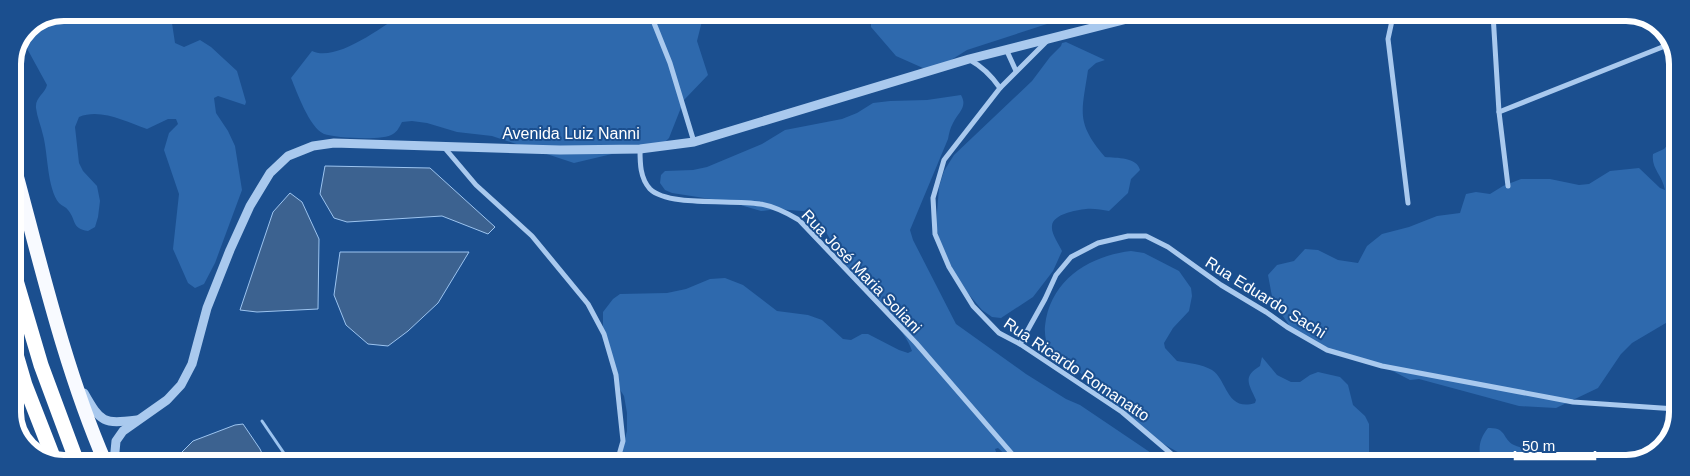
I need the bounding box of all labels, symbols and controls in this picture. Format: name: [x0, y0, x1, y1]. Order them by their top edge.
street label: Avenida Luiz Nanni: [502, 125, 640, 142]
street label: Rua José Maria Soliani: [798, 206, 925, 336]
street label: Rua Eduardo Sachi: [1202, 253, 1329, 341]
street label: Rua Ricardo Romanatto: [1001, 314, 1153, 425]
scale bar: [1515, 428, 1595, 460]
text: 50 m: [1522, 437, 1555, 454]

